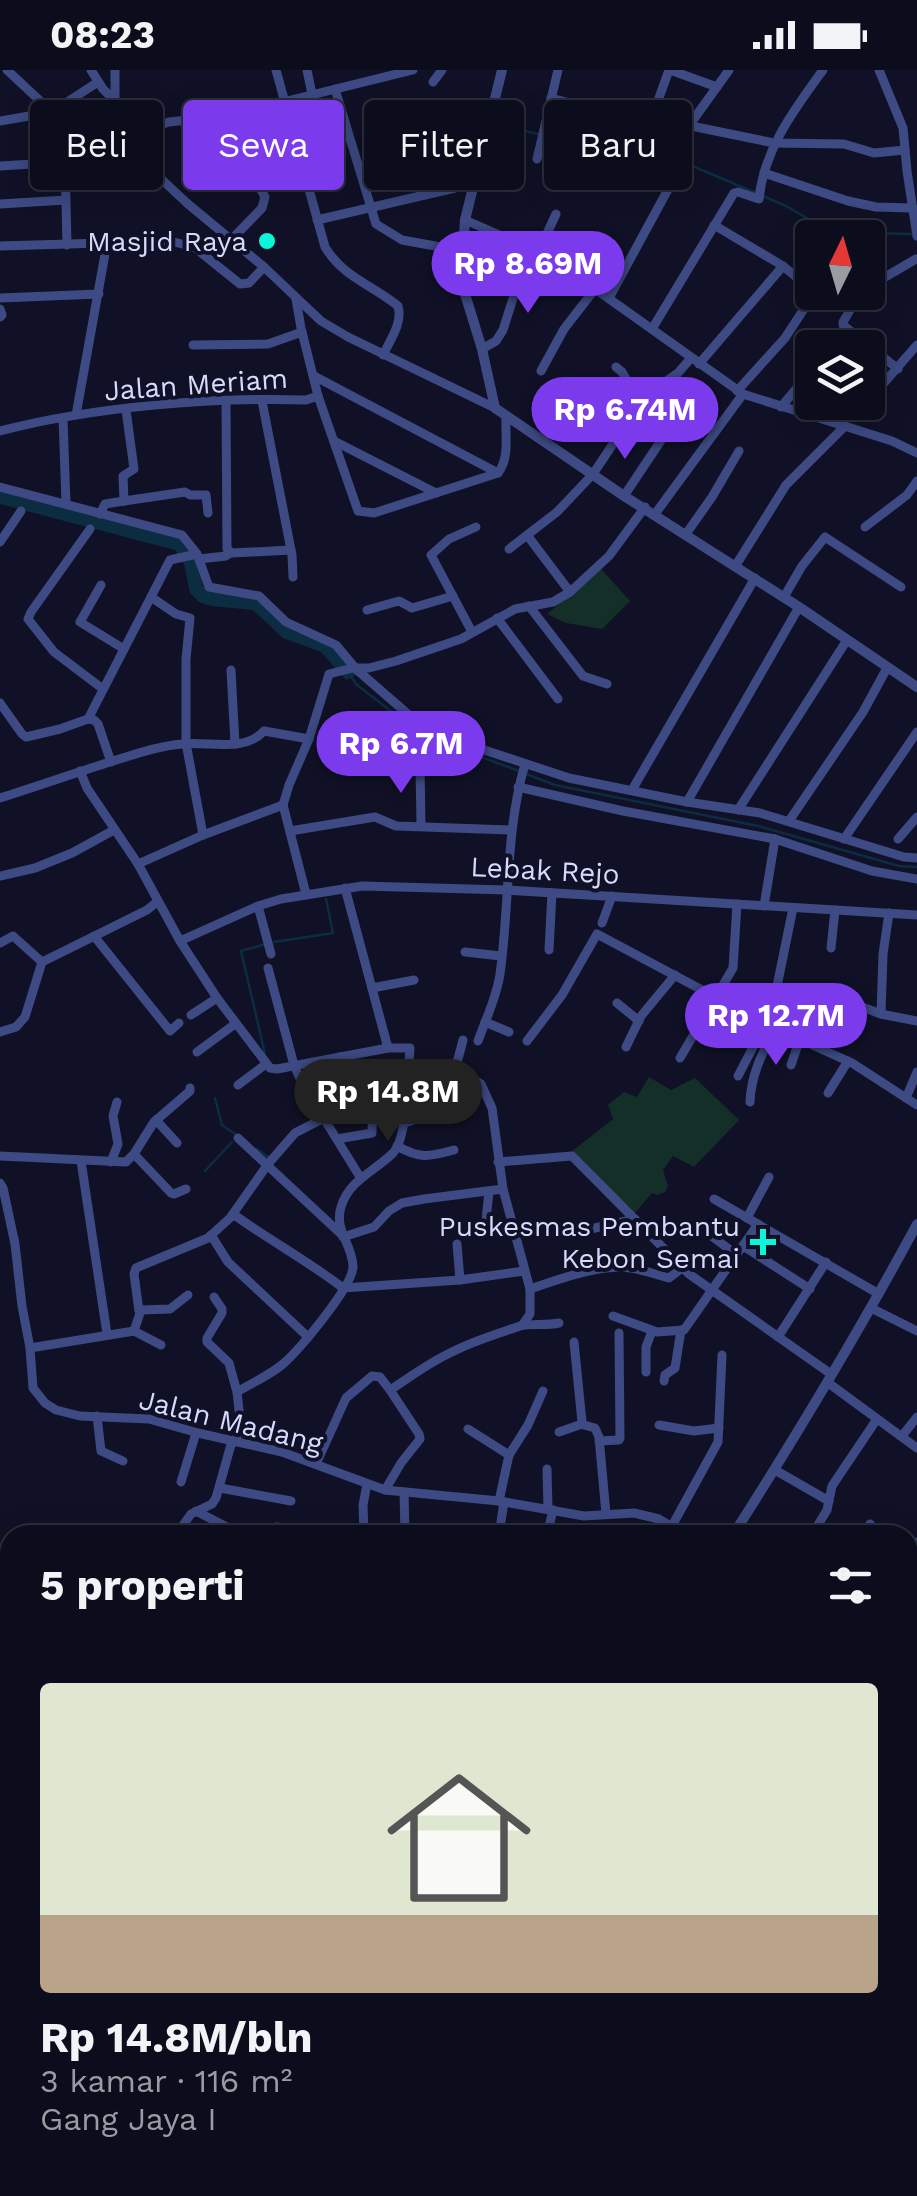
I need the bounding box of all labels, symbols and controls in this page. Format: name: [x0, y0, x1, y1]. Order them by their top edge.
text: 08:23: [50, 13, 155, 57]
chip: Beli: [30, 100, 163, 190]
chip: Sewa: [183, 100, 344, 190]
chip: Filter: [364, 100, 524, 190]
chip: Baru: [544, 100, 692, 190]
north arrow: [795, 220, 885, 310]
map controls: [795, 220, 885, 420]
place label: Masjid Raya: [87, 225, 247, 258]
marker: Masjid Raya: [256, 230, 278, 252]
pin: Rp 8.69M: [425, 231, 631, 316]
text: Rp 8.69M: [454, 244, 602, 282]
button: layers: [795, 330, 885, 420]
street label: Jalan Meriam: [103, 362, 289, 407]
pin: Rp 6.74M: [522, 377, 728, 462]
text: Rp 6.74M: [553, 390, 697, 428]
pin: Rp 6.7M: [309, 711, 493, 796]
text: Rp 6.7M: [338, 724, 464, 762]
street label: Lebak Rejo: [470, 850, 620, 891]
pin: Rp 12.7M: [673, 983, 879, 1068]
text: Rp 12.7M: [707, 996, 845, 1034]
pin: Rp 14.8M: [285, 1059, 491, 1144]
text: Rp 14.8M: [316, 1072, 460, 1110]
place label: Puskesmas Pembantu Kebon Semai: [439, 1210, 740, 1275]
marker: Puskesmas Pembantu Kebon Semai: [750, 1229, 776, 1255]
street label: Jalan Madang: [136, 1383, 326, 1460]
icon: filters: [823, 1558, 878, 1613]
text: 5 properti: [40, 1561, 245, 1610]
icon: home: [369, 1748, 549, 1928]
text: Rp 14.8M/bln: [40, 2013, 313, 2062]
text: 3 kamar · 116 m²: [40, 2062, 292, 2100]
text: Gang Jaya I: [40, 2100, 217, 2138]

